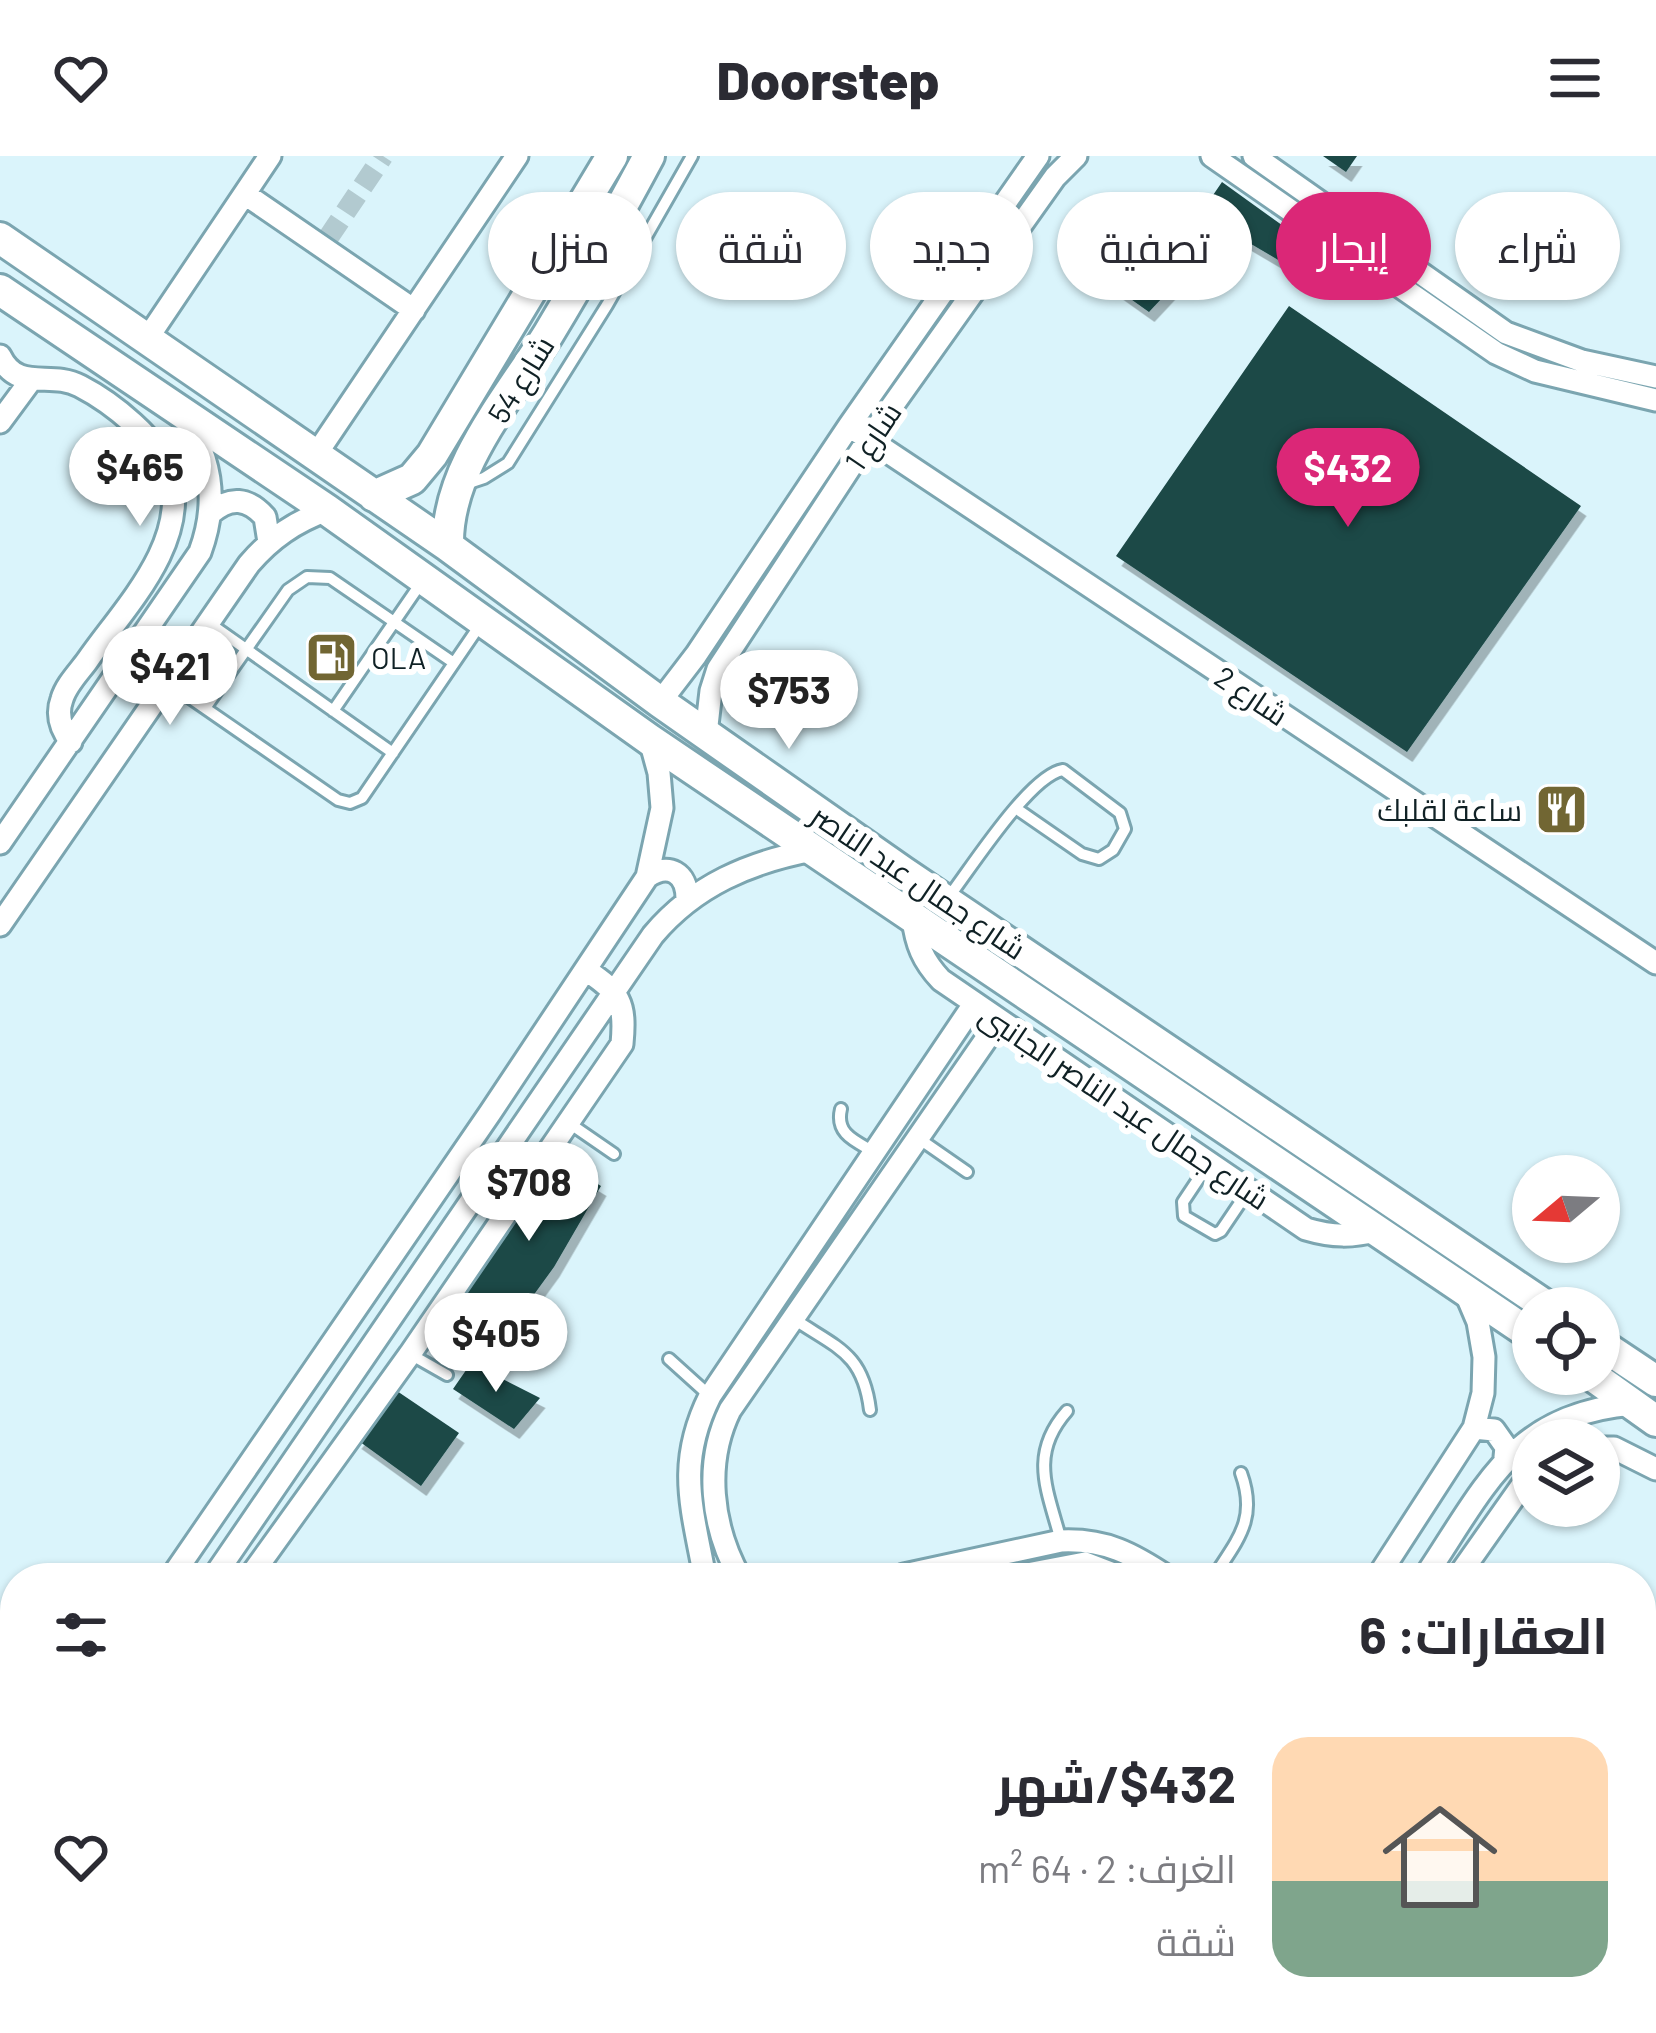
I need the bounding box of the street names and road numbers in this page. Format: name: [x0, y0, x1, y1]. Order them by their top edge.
street label: شارع 54: [479, 329, 564, 431]
street label: شارع 1: [836, 395, 911, 479]
street label: شارع 2: [1206, 658, 1295, 736]
street label: شارع جمال عبد الناصر: [801, 795, 1033, 969]
street label: شارع جمال عبد الناصر الجانبى: [971, 996, 1277, 1220]

